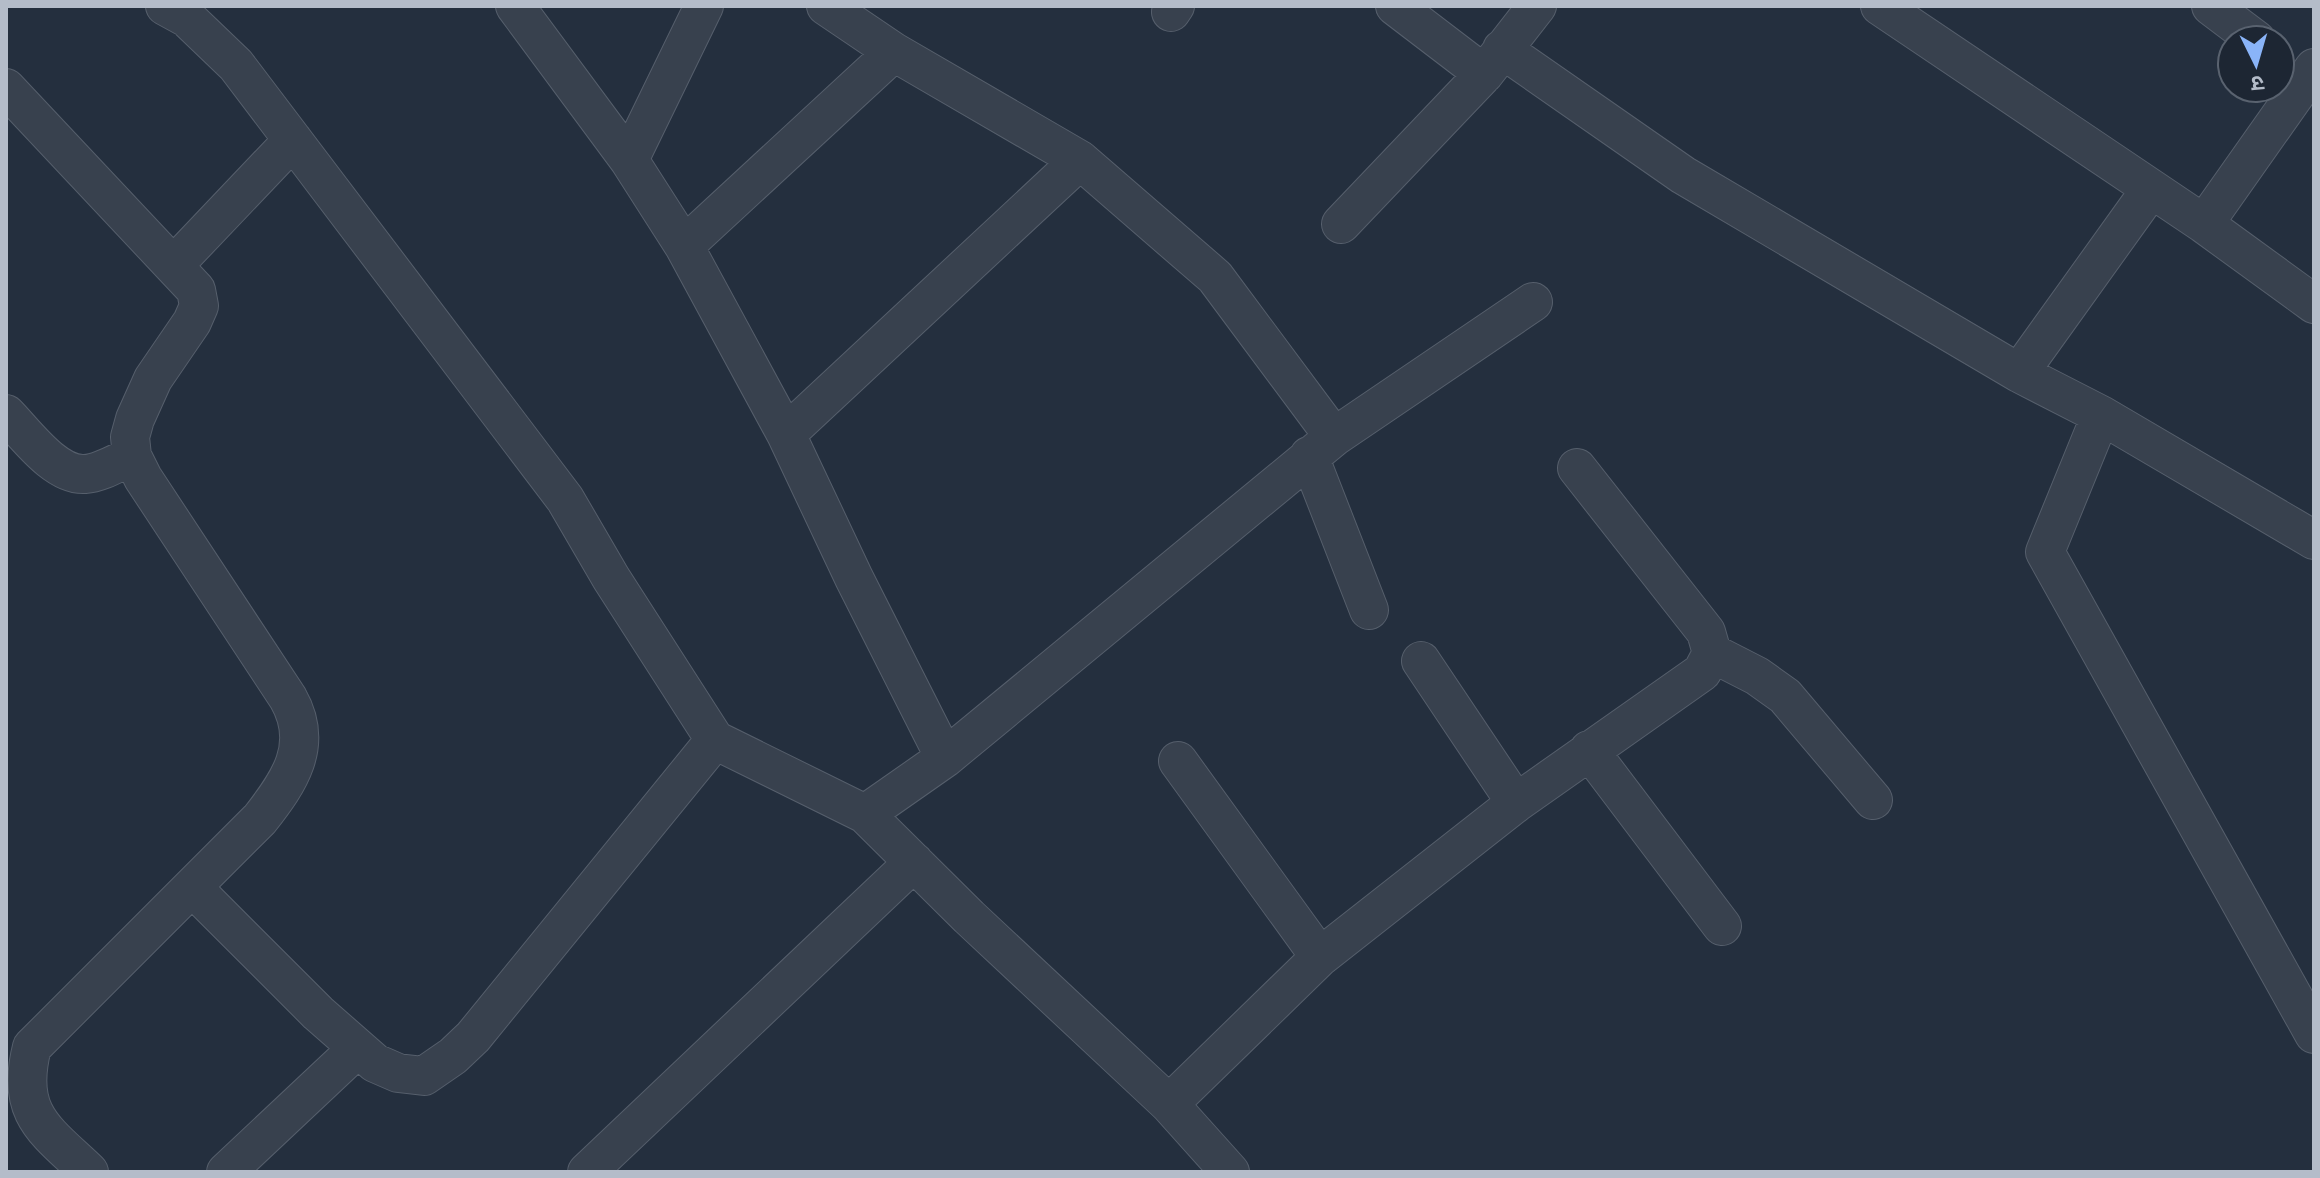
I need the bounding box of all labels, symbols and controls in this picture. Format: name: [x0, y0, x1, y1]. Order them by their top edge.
north arrow: [2216, 24, 2296, 104]
text: उ: [2249, 70, 2265, 98]

